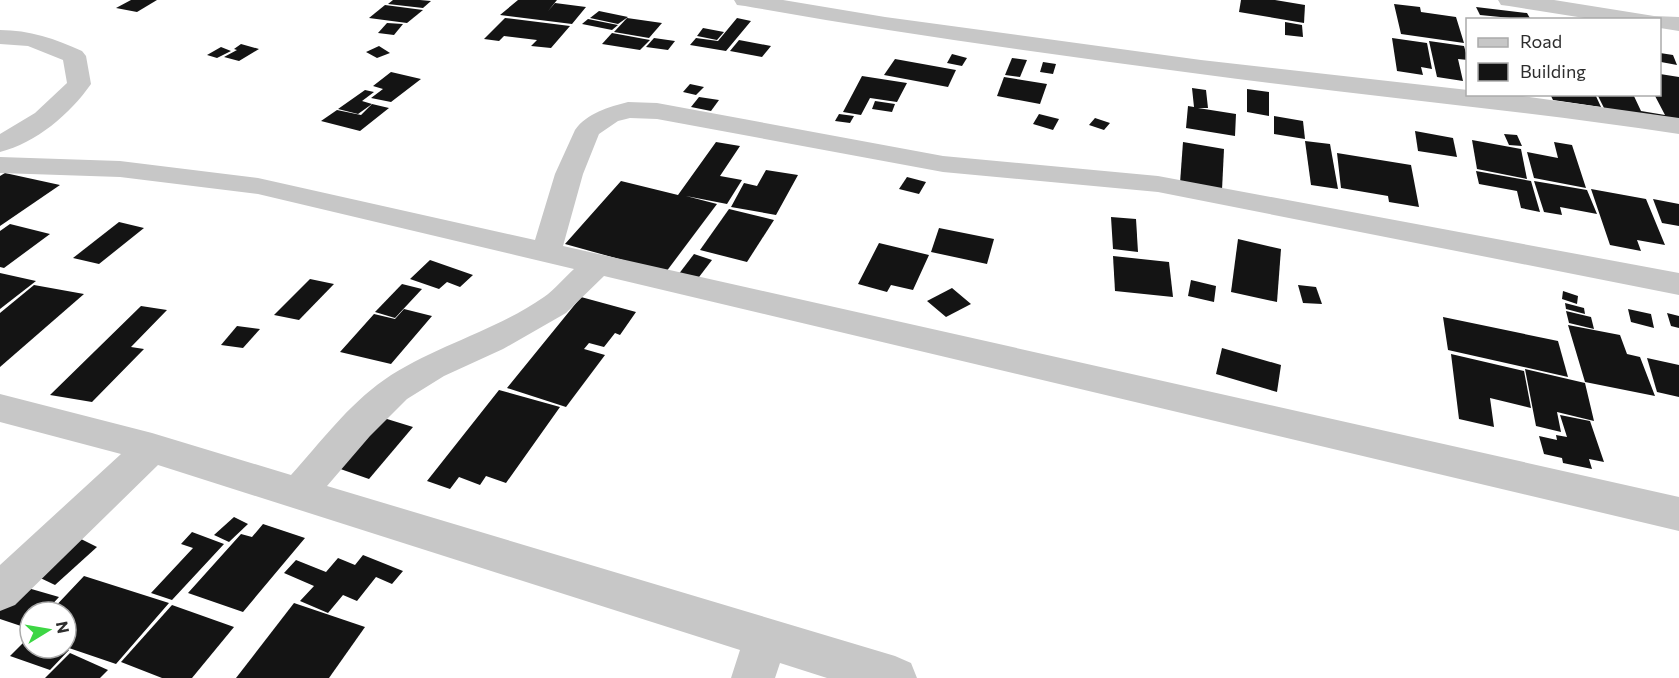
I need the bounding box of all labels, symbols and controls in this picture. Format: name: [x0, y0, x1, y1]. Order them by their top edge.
legend: [1466, 18, 1661, 96]
text: Road: [1520, 30, 1562, 52]
text: Building: [1520, 60, 1586, 82]
north arrow: [18, 600, 78, 660]
text: N: [53, 619, 74, 635]

